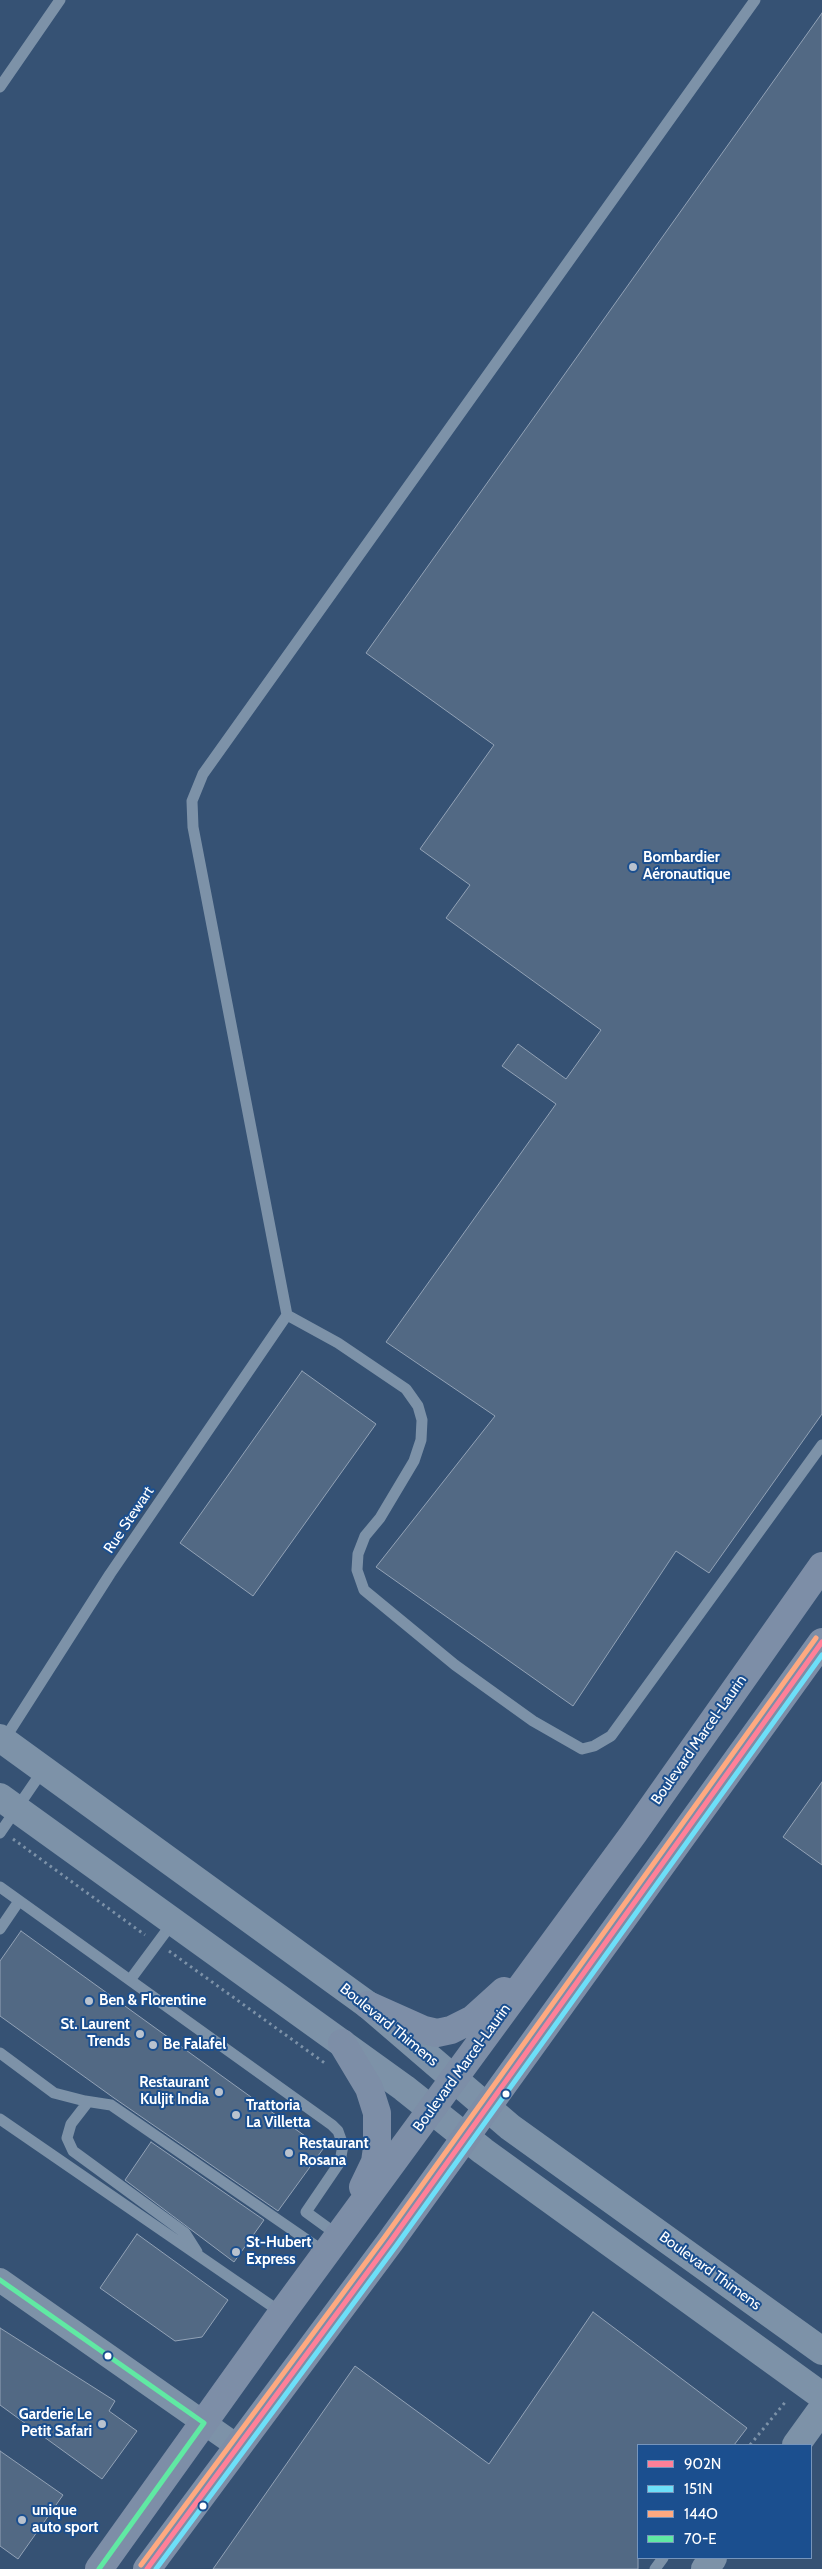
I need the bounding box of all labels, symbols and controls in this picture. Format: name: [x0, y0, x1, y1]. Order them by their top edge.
place label: Bombardier Aéronautique: [643, 849, 731, 884]
marker: Bombardier Aéronautique: [627, 861, 639, 873]
street label: Rue Stewart: [100, 1483, 158, 1557]
street label: Boulevard Marcel-Laurin: [647, 1672, 751, 1808]
street label: Boulevard Thimens: [336, 1980, 442, 2070]
place label: Ben & Florentine: [99, 1992, 206, 2010]
marker: Ben & Florentine: [83, 1995, 95, 2007]
street label: Boulevard Marcel-Laurin: [409, 2000, 515, 2136]
place label: St. Laurent Trends: [61, 2016, 130, 2051]
marker: St. Laurent Trends: [134, 2028, 146, 2040]
place label: Be Falafel: [163, 2036, 226, 2054]
marker: Be Falafel: [147, 2039, 159, 2051]
place label: Restaurant Kuljit India: [139, 2074, 209, 2109]
marker: Restaurant Kuljit India: [213, 2086, 225, 2098]
unlabelled marker: [501, 2089, 511, 2099]
place label: Trattoria La Villetta: [246, 2097, 310, 2132]
marker: Trattoria La Villetta: [230, 2109, 242, 2121]
place label: Restaurant Rosana: [299, 2135, 369, 2170]
marker: Restaurant Rosana: [283, 2147, 295, 2159]
street label: Boulevard Thimens: [656, 2228, 764, 2314]
place label: St-Hubert Express: [246, 2234, 311, 2269]
marker: St-Hubert Express: [230, 2246, 242, 2258]
unlabelled marker: [103, 2351, 113, 2361]
place label: Garderie Le Petit Safari: [19, 2406, 92, 2441]
marker: Garderie Le Petit Safari: [96, 2418, 108, 2430]
legend: [637, 2444, 812, 2559]
text: 902N: [684, 2455, 721, 2473]
text: 151N: [684, 2480, 712, 2498]
unlabelled marker: [198, 2501, 208, 2511]
place label: unique auto sport: [32, 2502, 98, 2537]
text: 144O: [684, 2505, 718, 2523]
marker: unique auto sport: [16, 2514, 28, 2526]
text: 70-E: [684, 2530, 717, 2548]

